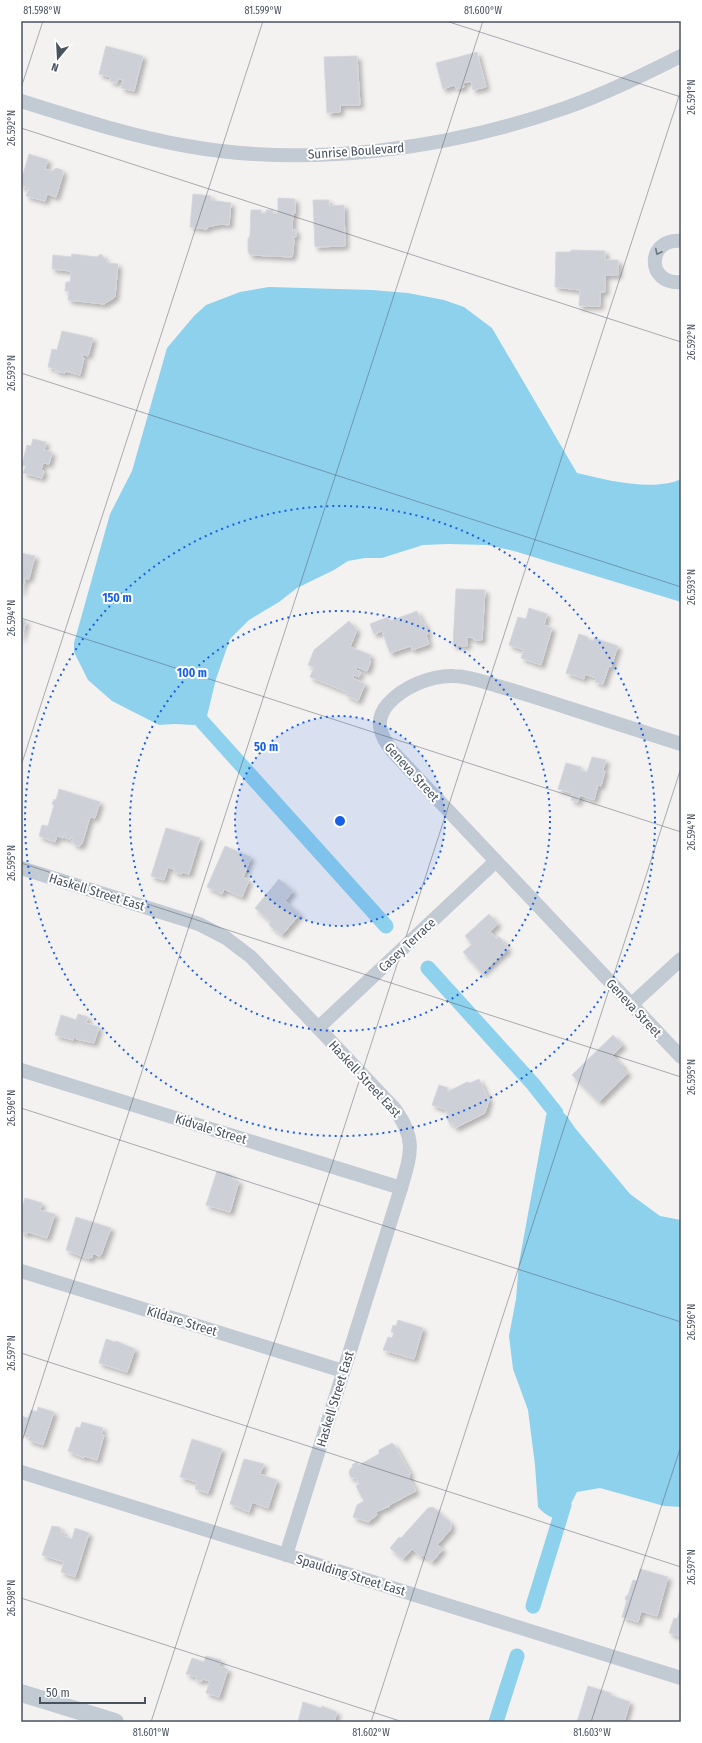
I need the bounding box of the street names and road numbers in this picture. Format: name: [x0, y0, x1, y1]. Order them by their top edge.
street label: Sunrise Boulevard: [307, 140, 405, 162]
street label: Geneva Street: [382, 739, 443, 805]
street label: Haskell Street East: [47, 870, 147, 914]
street label: Casey Terrace: [376, 915, 438, 975]
street label: Geneva Street: [603, 976, 665, 1041]
street label: Haskell Street East: [326, 1038, 405, 1121]
street label: Kidvale Street: [174, 1111, 249, 1147]
street label: Kildare Street: [145, 1303, 220, 1339]
street label: Haskell Street East: [313, 1349, 357, 1449]
street label: Spaulding Street East: [295, 1551, 408, 1599]

